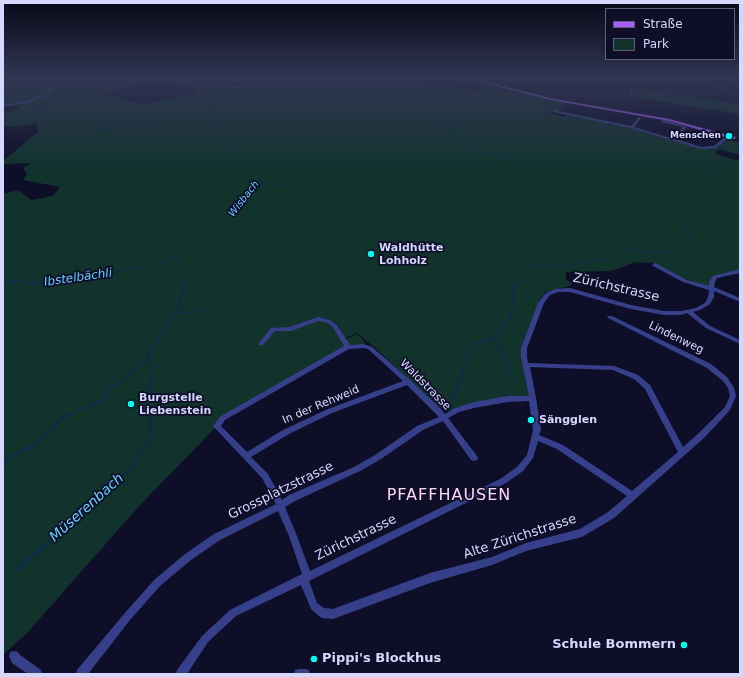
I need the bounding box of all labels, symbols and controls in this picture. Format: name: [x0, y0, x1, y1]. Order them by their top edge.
legend: [605, 8, 735, 60]
text: Straße: [643, 17, 683, 31]
text: Park: [643, 37, 669, 51]
place label: Menschen: [670, 131, 721, 141]
marker: Menschen: [724, 131, 734, 141]
water label: Wisbach: [226, 179, 262, 219]
place label: Waldhütte Lohholz: [379, 241, 443, 267]
marker: Waldhütte Lohholz: [366, 249, 376, 259]
water label: Ibstelbächli: [43, 266, 113, 290]
street label: Zürichstrasse: [571, 270, 661, 306]
street label: Lindenweg: [646, 319, 706, 357]
street label: Waldstrasse: [397, 357, 453, 413]
street label: In der Rehweid: [281, 383, 361, 427]
place label: Burgstelle Liebenstein: [139, 391, 211, 417]
marker: Burgstelle Liebenstein: [126, 399, 136, 409]
place label: Sängglen: [539, 413, 597, 427]
marker: Sängglen: [526, 415, 536, 425]
street label: Grossplatzstrasse: [226, 459, 336, 523]
water label: Müserenbach: [46, 470, 128, 546]
district label: PFAFFHAUSEN: [387, 486, 511, 506]
street label: Alte Zürichstrasse: [462, 511, 578, 563]
street label: Zürichstrasse: [313, 512, 399, 564]
place label: Schule Bommern: [552, 637, 676, 653]
marker: Schule Bommern: [679, 640, 689, 650]
place label: Pippi's Blockhus: [322, 651, 441, 667]
marker: Pippi's Blockhus: [309, 654, 319, 664]

